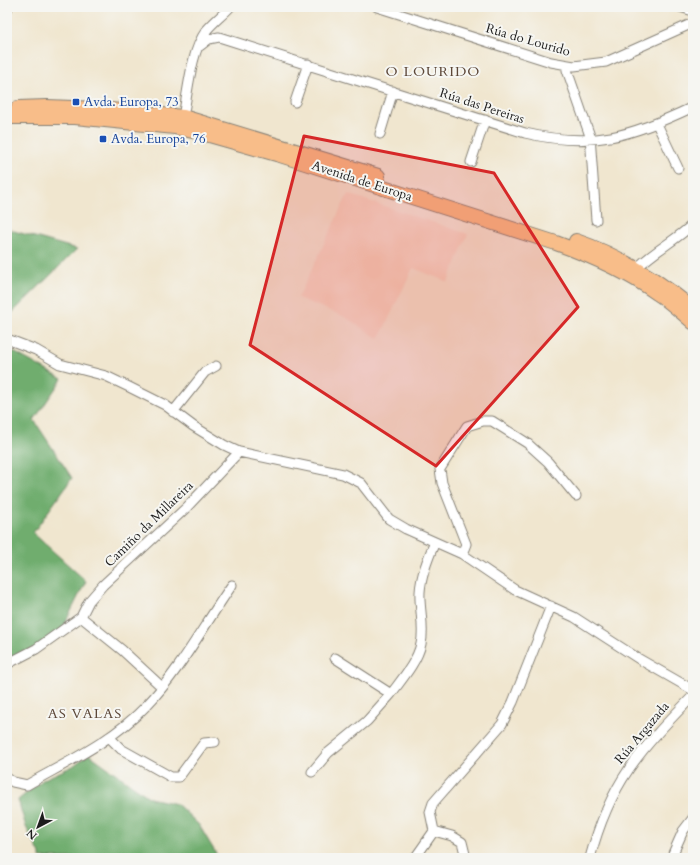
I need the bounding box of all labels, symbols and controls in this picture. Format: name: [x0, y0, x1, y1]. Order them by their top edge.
street label: Rúa do Lourido: [484, 19, 572, 61]
district label: O LOURIDO: [386, 62, 480, 81]
street label: Rúa das Pereiras: [437, 84, 527, 128]
place label: Avda. Europa, 73: [84, 93, 179, 111]
marker: Avda. Europa, 73: [71, 97, 81, 107]
place label: Avda. Europa, 76: [111, 130, 206, 148]
marker: Avda. Europa, 76: [98, 134, 108, 144]
street label: Avenida de Europa: [309, 156, 415, 206]
street label: Camiño da Millareira: [101, 477, 198, 571]
street label: Rúa Argazada: [611, 698, 674, 768]
district label: AS VALAS: [48, 704, 122, 723]
north arrow: [18, 807, 58, 847]
text: N: [23, 825, 40, 843]

